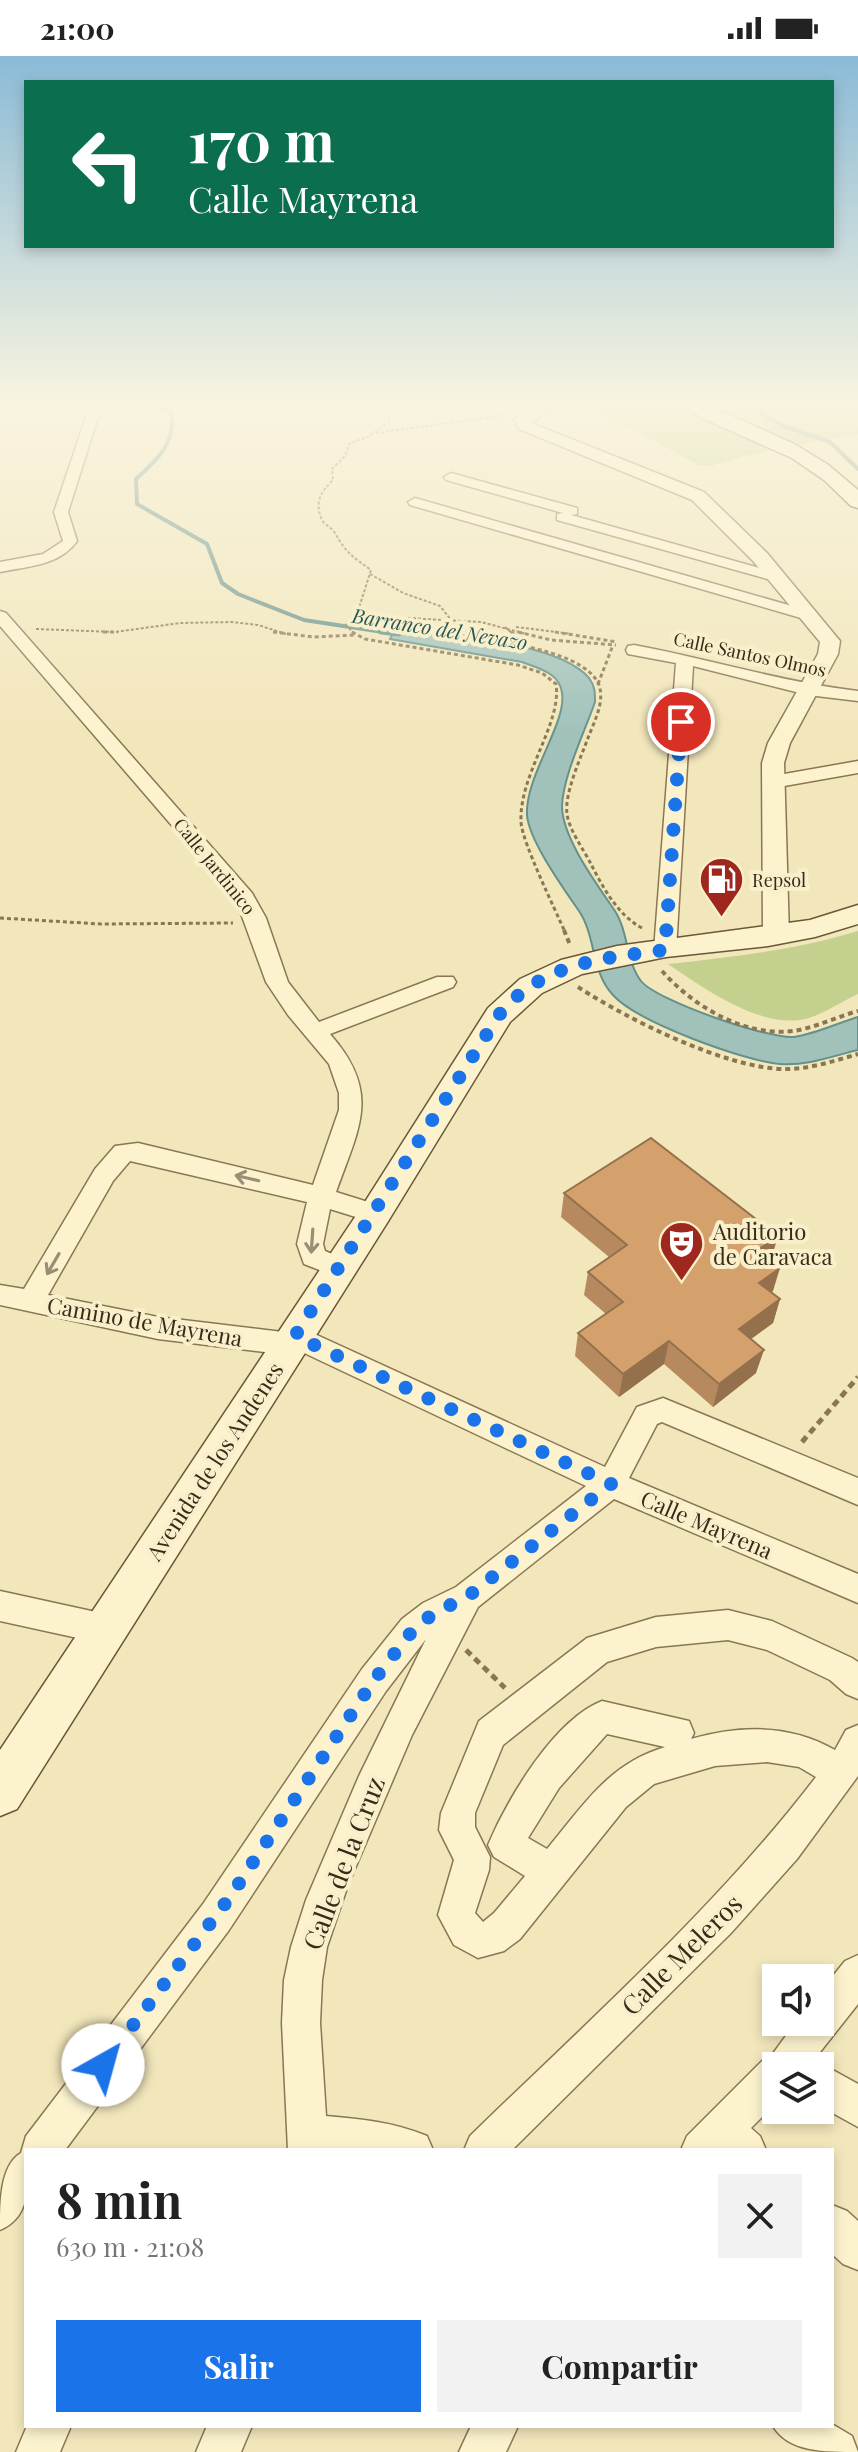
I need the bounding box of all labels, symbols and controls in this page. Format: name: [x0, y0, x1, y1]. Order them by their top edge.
text: 21:00: [40, 8, 115, 48]
text: 170 m: [188, 102, 335, 177]
icon: left: [56, 112, 160, 216]
text: Calle Mayrena: [188, 174, 418, 222]
water label: Barranco del Nevazo: [349, 601, 530, 655]
street label: Calle Santos Olmos: [671, 626, 829, 682]
pin: [647, 688, 715, 756]
icon: arrive: [659, 700, 703, 744]
street label: Calle Jardinico: [169, 813, 261, 919]
fuel station icon: Repsol: [697, 856, 745, 919]
place label: Repsol: [752, 868, 806, 892]
one-way arrow: [234, 1170, 260, 1185]
place label: Auditorio de Caravaca: [712, 1216, 832, 1271]
theatre icon: Auditorio de Caravaca: [658, 1220, 706, 1283]
one-way arrow: [304, 1227, 319, 1254]
one-way arrow: [45, 1252, 61, 1275]
street label: Camino de Mayrena: [45, 1289, 245, 1353]
street label: Avenida de los Andenes: [138, 1356, 289, 1567]
street label: Calle Mayrena: [636, 1483, 778, 1565]
street label: Calle de la Cruz: [294, 1772, 392, 1954]
street label: Calle Meleros: [613, 1886, 749, 2022]
map controls: [762, 1964, 834, 2124]
button: sound: [762, 1964, 834, 2036]
position arrow: [61, 2023, 145, 2107]
button: layers: [762, 2052, 834, 2124]
text: 8 min: [56, 2167, 182, 2231]
button: close: [718, 2174, 802, 2258]
text: 630 m · 21:08: [56, 2229, 204, 2264]
button: Salir: [56, 2320, 421, 2412]
button: Compartir: [437, 2320, 802, 2412]

